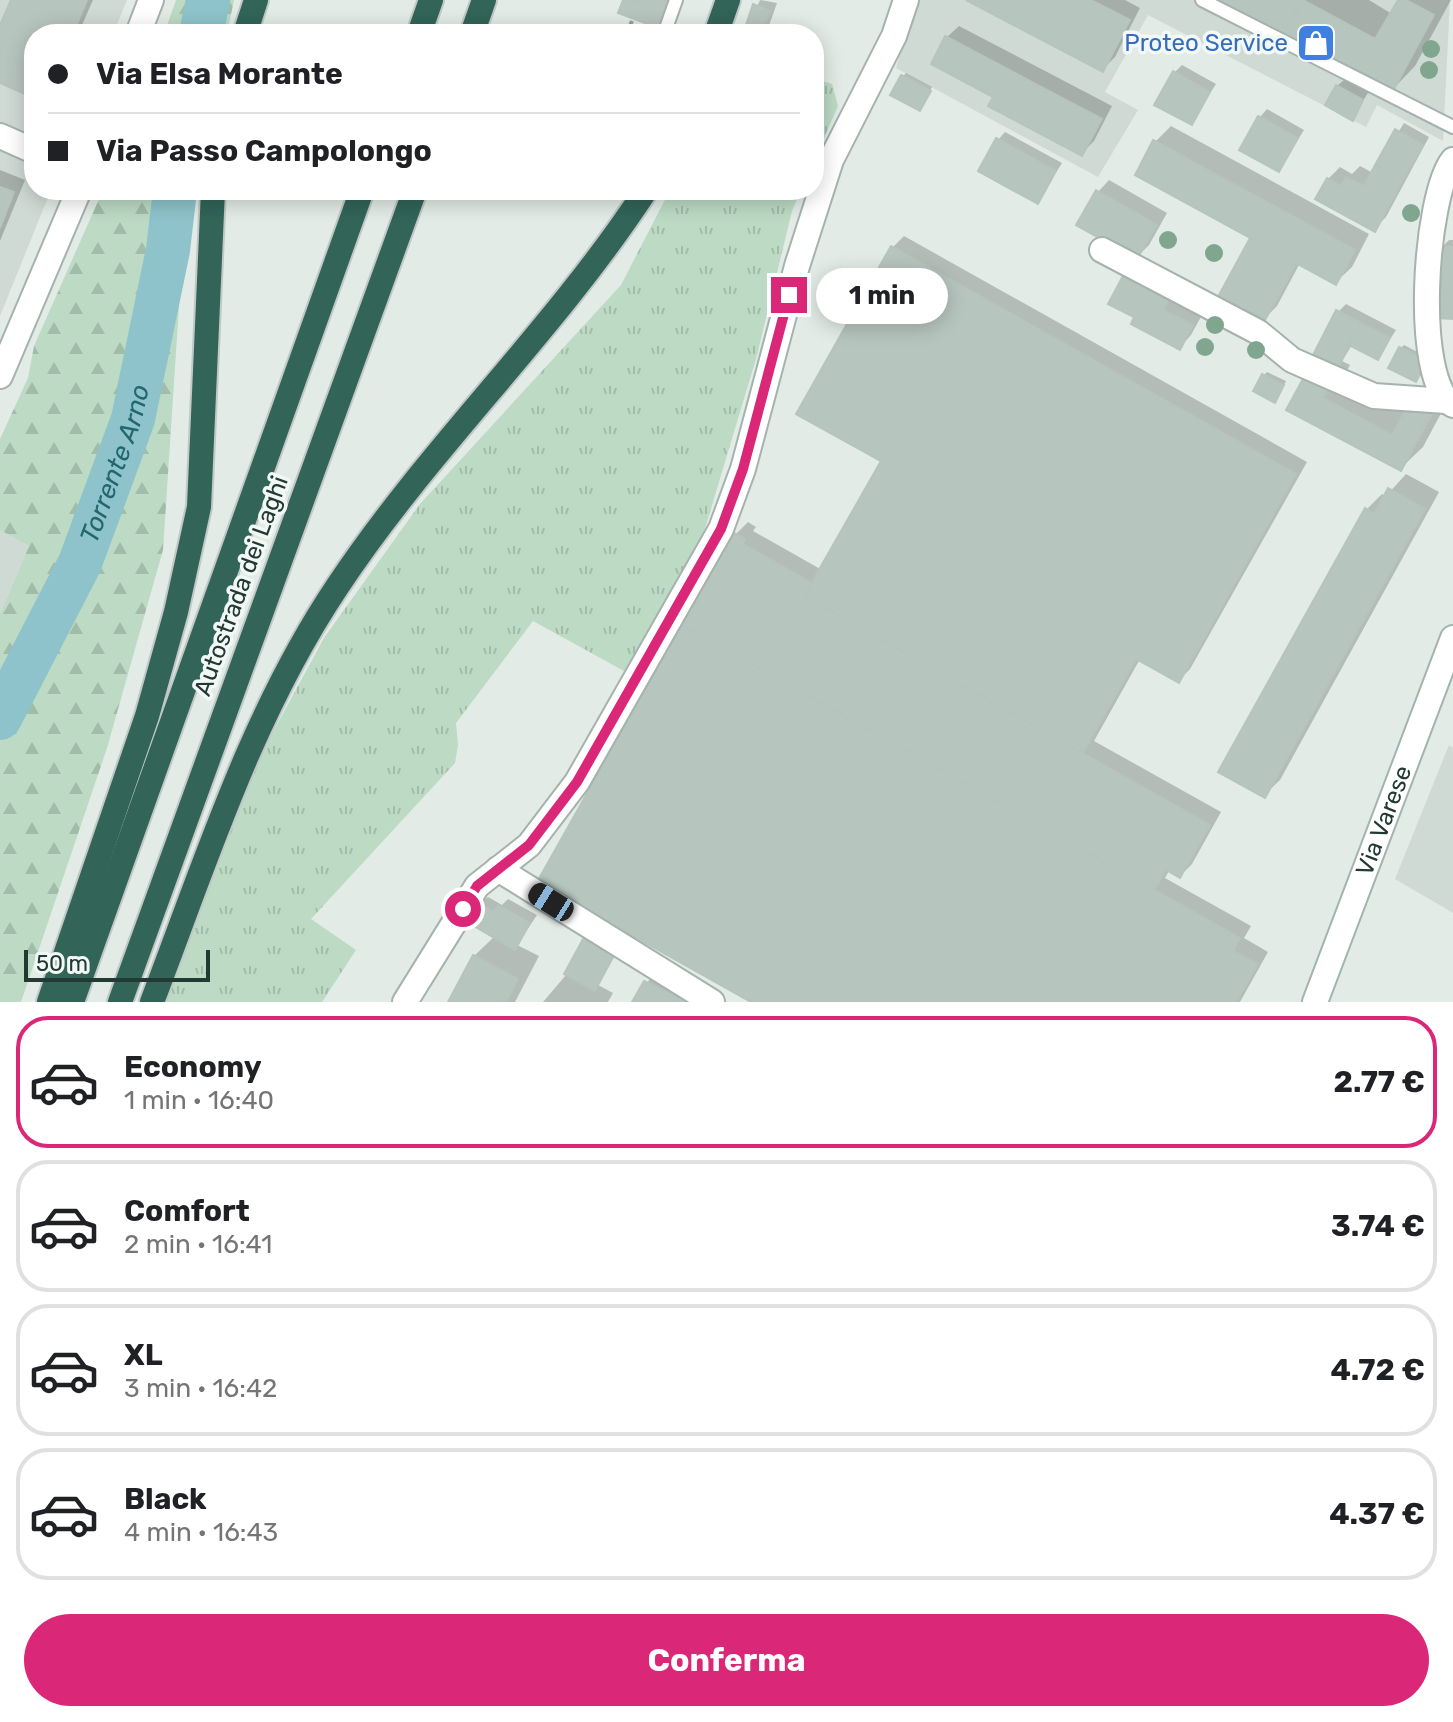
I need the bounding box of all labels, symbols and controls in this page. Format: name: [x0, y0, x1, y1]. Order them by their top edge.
shop icon: Proteo Service: [1295, 22, 1337, 64]
place label: Proteo Service: [1124, 29, 1288, 57]
text: Via Elsa Morante: [96, 56, 343, 92]
text: Via Passo Campolongo: [96, 133, 432, 169]
callout: 1 min: [817, 267, 949, 323]
route end: [771, 277, 807, 313]
text: 1 min: [849, 280, 915, 311]
water label: Torrente Arno: [74, 382, 156, 547]
street label: Autostrada dei Laghi: [188, 472, 294, 700]
street label: Via Varese: [1350, 762, 1417, 880]
car: [524, 879, 578, 925]
route start: [445, 891, 481, 927]
scale bar: [24, 946, 210, 982]
text: 50 m: [36, 950, 88, 977]
icon: car: [28, 1046, 100, 1118]
text: Economy: [124, 1049, 262, 1085]
text: 2.77 €: [1334, 1064, 1425, 1100]
text: 1 min · 16:40: [124, 1085, 274, 1116]
icon: car: [28, 1190, 100, 1262]
text: Comfort: [124, 1193, 250, 1229]
text: 3.74 €: [1331, 1208, 1425, 1244]
text: 2 min · 16:41: [124, 1229, 272, 1260]
icon: car: [28, 1334, 100, 1406]
text: XL: [124, 1337, 163, 1373]
text: 4.72 €: [1330, 1352, 1425, 1388]
text: 3 min · 16:42: [124, 1373, 277, 1404]
icon: car: [28, 1478, 100, 1550]
text: Black: [124, 1481, 207, 1517]
text: 4.37 €: [1329, 1496, 1425, 1532]
text: 4 min · 16:43: [124, 1517, 278, 1548]
button: Conferma: [24, 1614, 1429, 1706]

